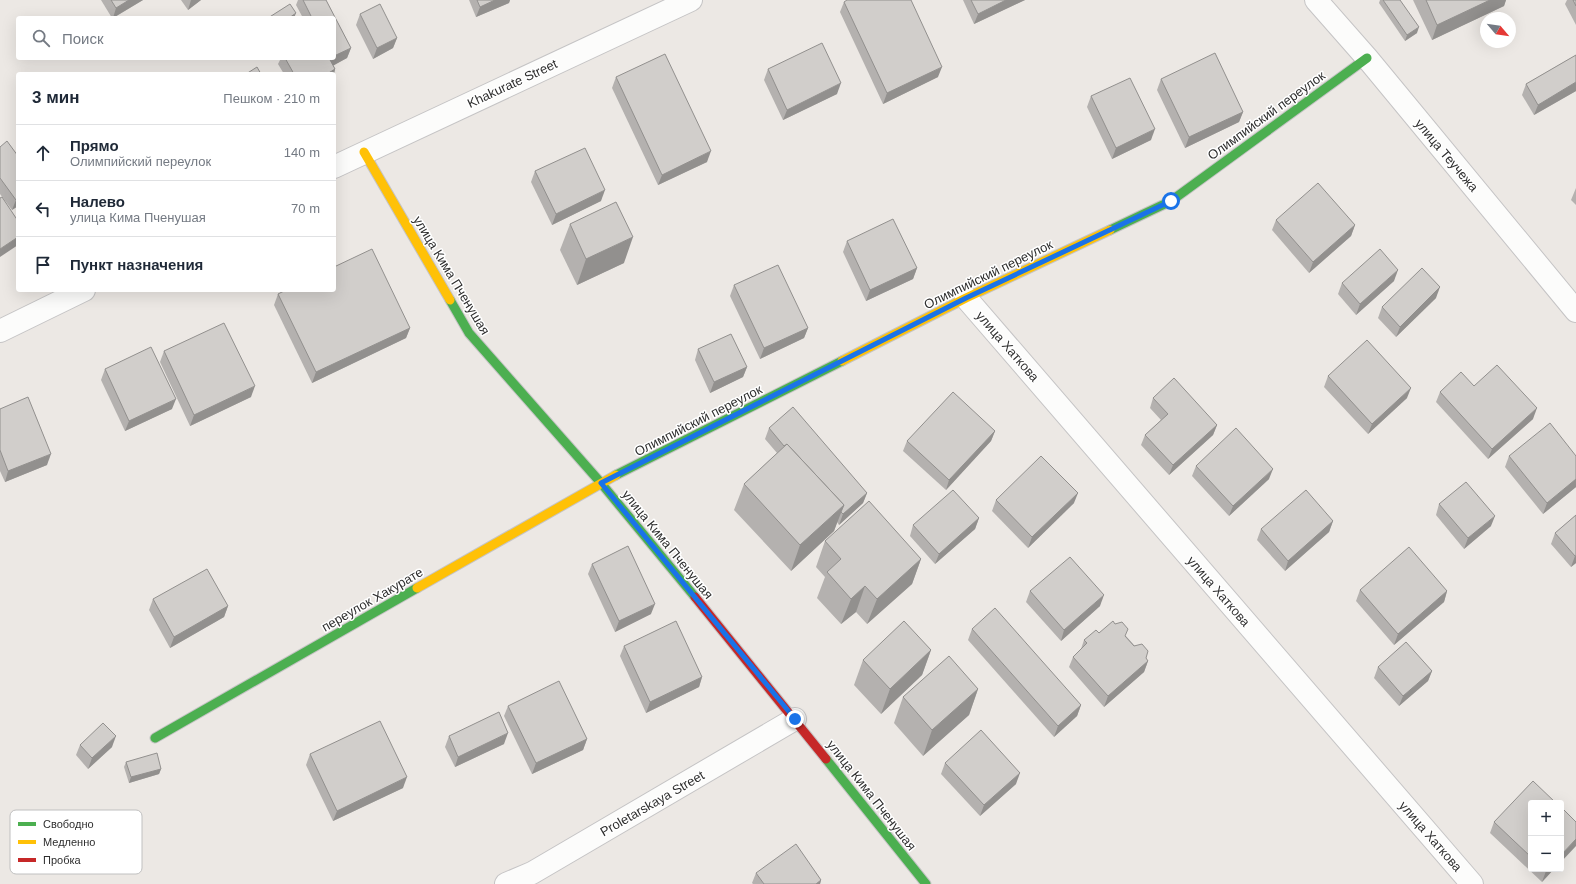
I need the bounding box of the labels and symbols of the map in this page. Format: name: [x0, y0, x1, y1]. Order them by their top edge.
north arrow: [1480, 12, 1516, 48]
street label: Khakurate Street: [465, 56, 560, 111]
street label: Олимпийский переулок: [1205, 68, 1328, 163]
street label: улица Теучежа: [1412, 116, 1482, 195]
route start: [1162, 192, 1180, 210]
street label: улица Кима Пченушая: [410, 213, 493, 337]
street label: Олимпийский переулок: [922, 237, 1055, 312]
street label: улица Хаткова: [973, 308, 1043, 385]
street label: Олимпийский переулок: [632, 382, 765, 459]
street label: улица Кима Пченушая: [619, 487, 716, 602]
street label: улица Хаткова: [1184, 553, 1254, 630]
street label: переулок Хакурате: [319, 564, 426, 635]
route end: [786, 710, 804, 728]
street label: улица Кима Пченушая: [824, 737, 919, 853]
street label: Proletarskaya Street: [597, 767, 707, 839]
street label: улица Хаткова: [1396, 798, 1466, 875]
legend: [10, 810, 142, 874]
text: Свободно: [43, 818, 94, 830]
text: Медленно: [43, 836, 95, 848]
text: Пробка: [43, 854, 81, 866]

